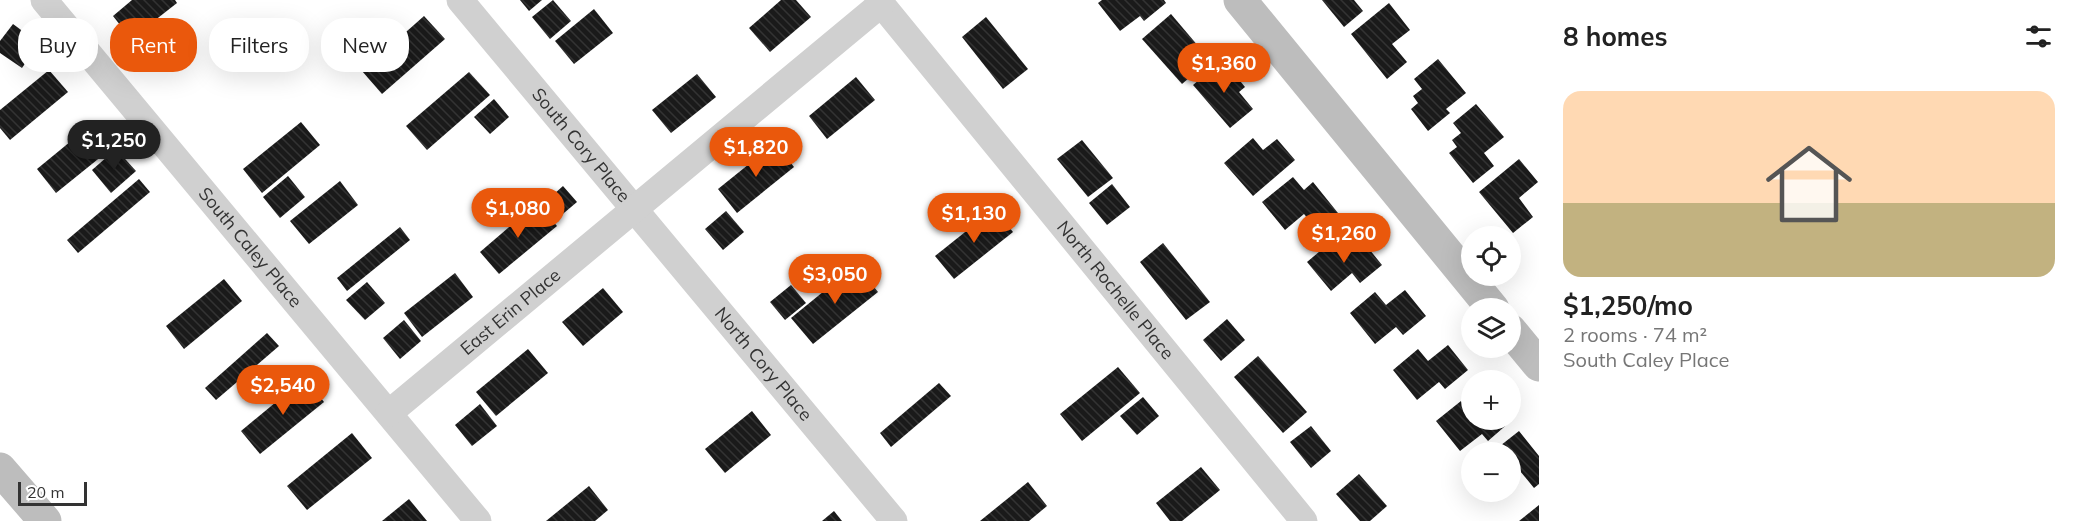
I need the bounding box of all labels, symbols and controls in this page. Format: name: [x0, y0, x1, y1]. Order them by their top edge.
chip: Buy: [18, 18, 98, 72]
chip: Rent: [110, 18, 197, 72]
chip: Filters: [209, 18, 309, 72]
chip: New: [321, 18, 409, 72]
text: 8 homes: [1563, 20, 1667, 53]
icon: filters: [2022, 20, 2055, 53]
pin: $1,360: [1175, 43, 1273, 94]
text: $1,360: [1192, 50, 1256, 75]
street label: South Cory Place: [527, 83, 636, 207]
pin: $1,250: [65, 120, 163, 171]
text: $1,250: [82, 127, 146, 152]
pin: $1,820: [707, 127, 805, 178]
icon: home: [1755, 130, 1863, 238]
text: $1,820: [724, 134, 788, 159]
street label: South Caley Place: [194, 182, 307, 312]
pin: $1,080: [469, 188, 567, 239]
pin: $1,130: [925, 193, 1023, 244]
text: $1,080: [486, 195, 550, 220]
text: $1,130: [942, 200, 1006, 225]
pin: $1,260: [1295, 213, 1393, 264]
street label: North Rochelle Place: [1052, 216, 1179, 364]
text: $1,260: [1312, 220, 1376, 245]
map controls: [1461, 226, 1521, 502]
button: locate: [1461, 226, 1521, 286]
pin: $3,050: [786, 254, 884, 305]
text: $3,050: [803, 261, 867, 286]
street label: East Erin Place: [455, 263, 565, 360]
text: $1,250/mo: [1563, 289, 1693, 322]
button: layers: [1461, 298, 1521, 358]
street label: North Cory Place: [710, 302, 818, 425]
text: 2 rooms · 74 m²: [1563, 322, 1707, 347]
text: South Caley Place: [1563, 347, 1729, 372]
pin: $2,540: [234, 365, 332, 416]
button: +: [1461, 370, 1521, 430]
text: $2,540: [251, 372, 315, 397]
button: −: [1461, 442, 1521, 502]
scale bar: [18, 479, 87, 506]
text: 20 m: [27, 482, 64, 502]

